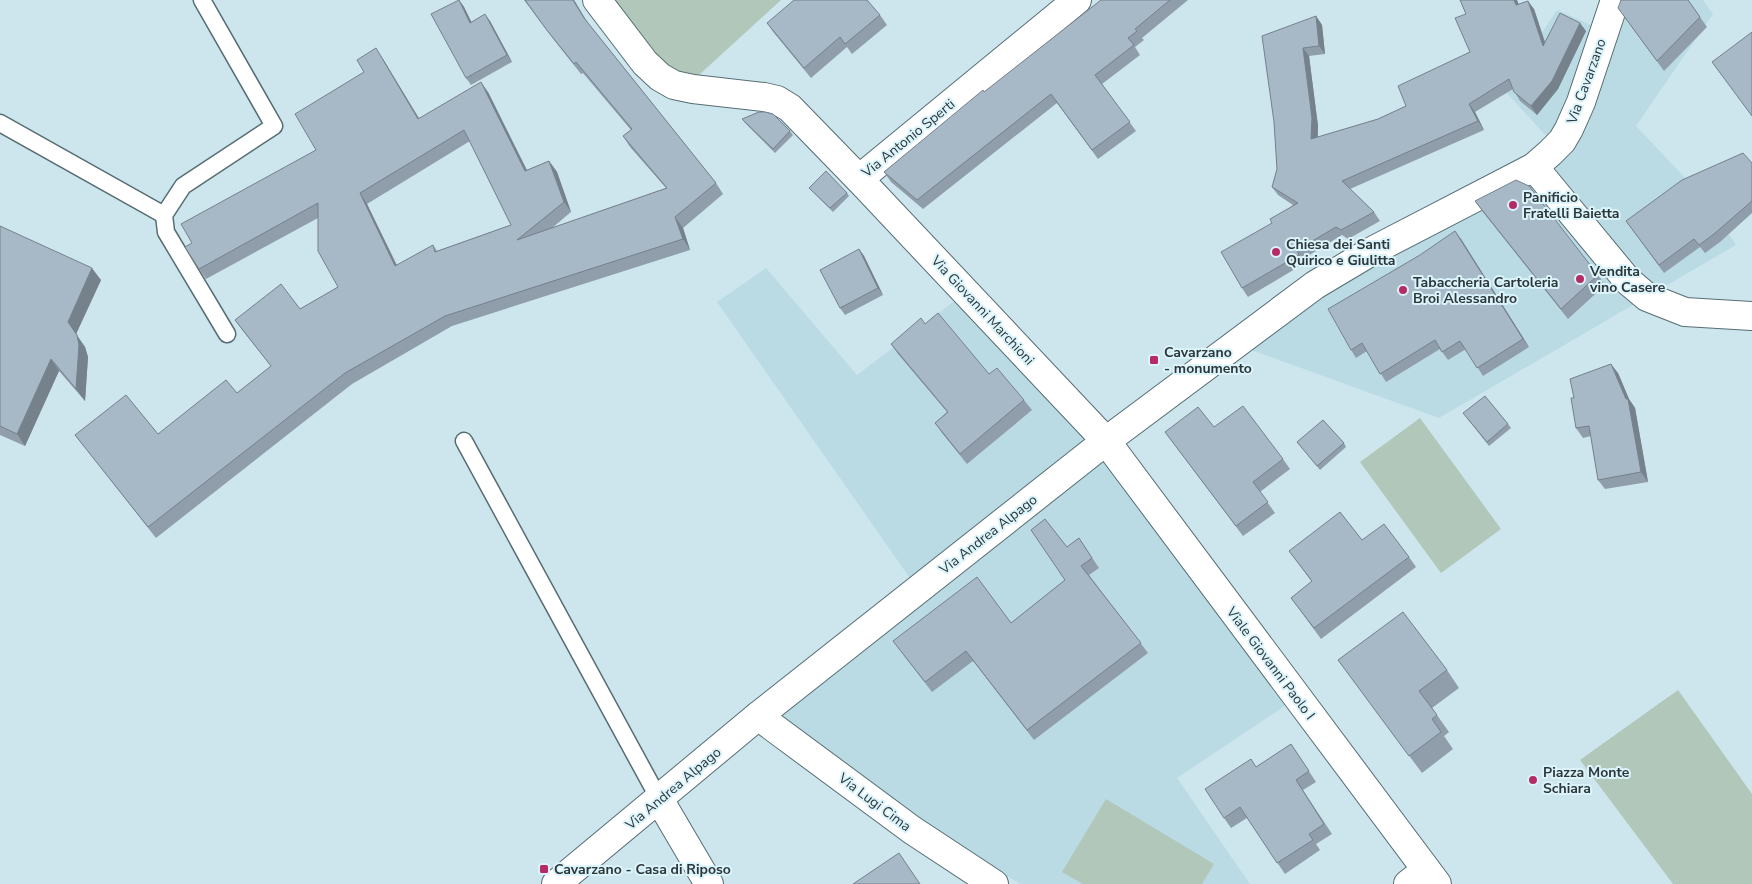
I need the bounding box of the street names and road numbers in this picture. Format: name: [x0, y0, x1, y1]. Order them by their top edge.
street label: Via Cavarzano: [1562, 36, 1611, 127]
street label: Via Antonio Sperti: [857, 95, 959, 183]
street label: Via Giovanni Marchioni: [926, 251, 1038, 369]
street label: Via Andrea Alpago: [935, 490, 1041, 579]
street label: Viale Giovanni Paolo I: [1221, 602, 1319, 724]
street label: Via Andrea Alpago: [621, 743, 725, 835]
street label: Via Lugi Cima: [834, 768, 915, 836]

